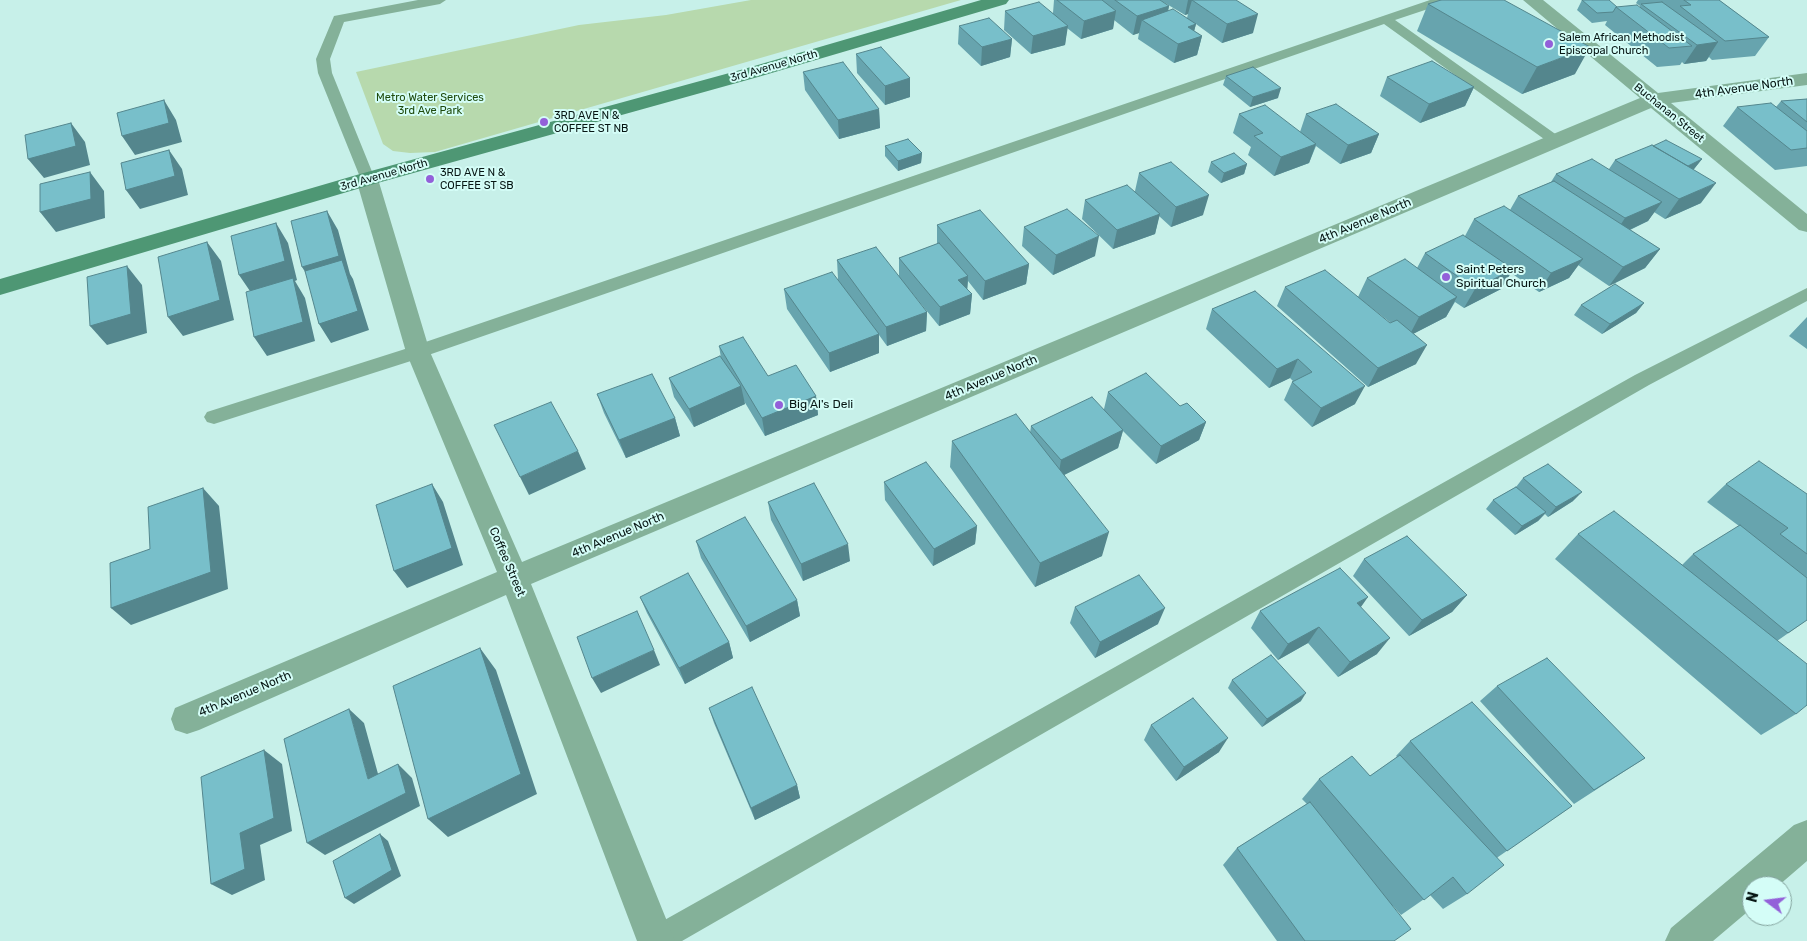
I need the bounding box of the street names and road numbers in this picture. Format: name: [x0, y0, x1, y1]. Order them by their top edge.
street label: 3rd Avenue North: [729, 47, 819, 85]
street label: 4th Avenue North: [1694, 74, 1794, 102]
street label: Buchanan Street: [1631, 81, 1707, 145]
street label: 3rd Avenue North: [339, 156, 429, 194]
street label: 4th Avenue North: [1317, 195, 1413, 247]
street label: 4th Avenue North: [943, 352, 1039, 404]
street label: 4th Avenue North: [570, 509, 666, 561]
street label: Coffee Street: [486, 525, 528, 599]
street label: 4th Avenue North: [197, 668, 293, 720]

